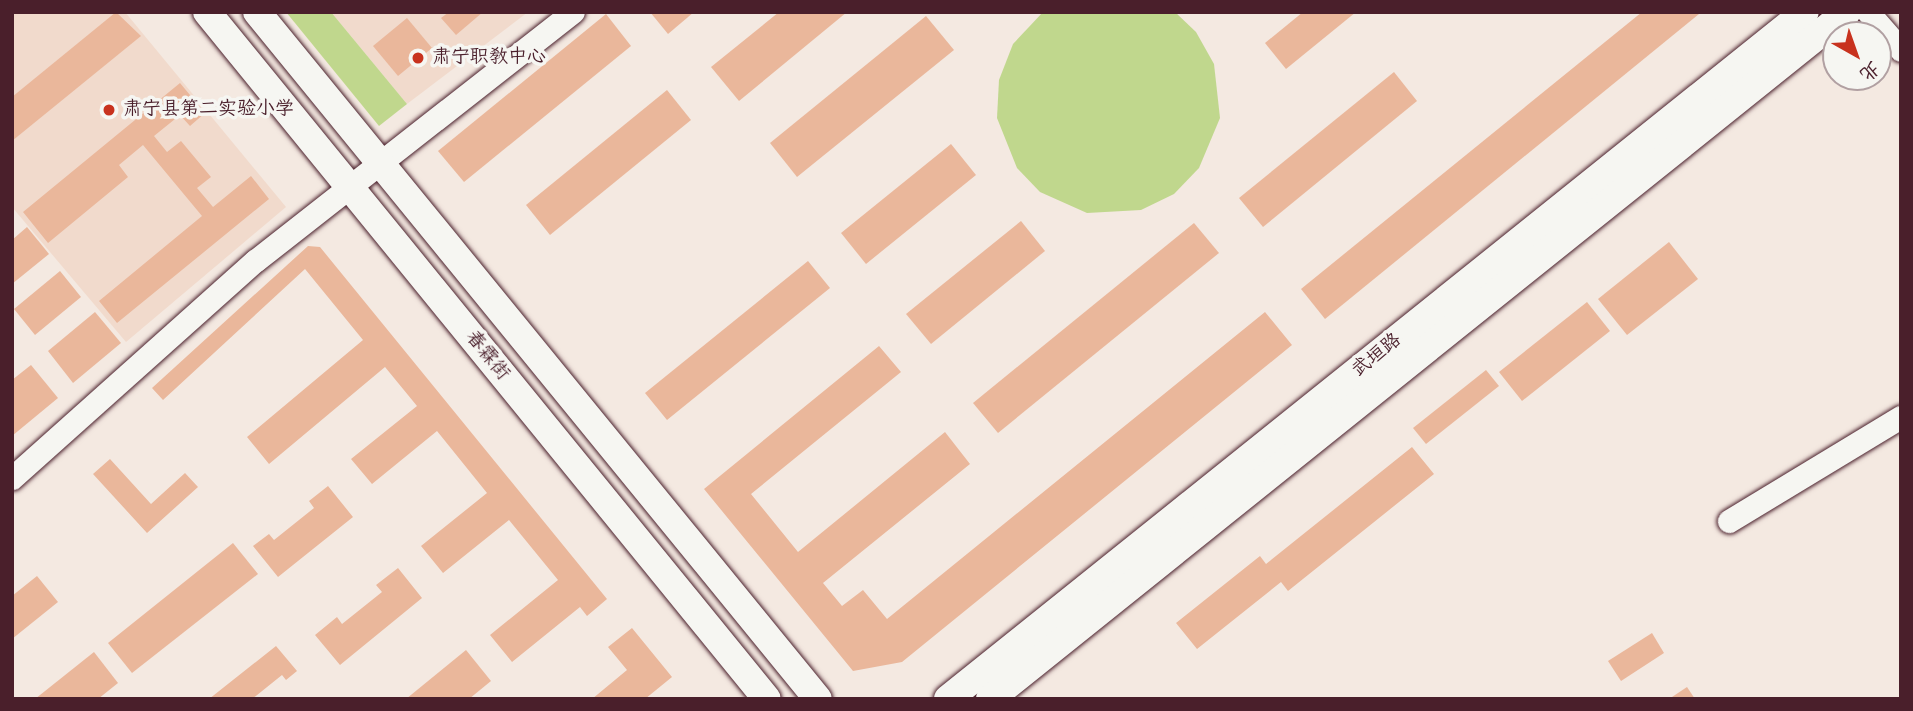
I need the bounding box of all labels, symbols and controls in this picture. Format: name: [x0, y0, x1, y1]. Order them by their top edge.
north arrow: [1822, 21, 1892, 91]
place label: 肃宁职教中心: [432, 47, 546, 69]
marker: 肃宁职教中心: [410, 50, 426, 66]
text: 北: [1852, 53, 1886, 88]
place label: 肃宁县第二实验小学: [123, 99, 294, 121]
marker: 肃宁县第二实验小学: [101, 102, 117, 118]
street label: 春霖街: [460, 327, 514, 385]
street label: 武垣路: [1348, 329, 1406, 383]

